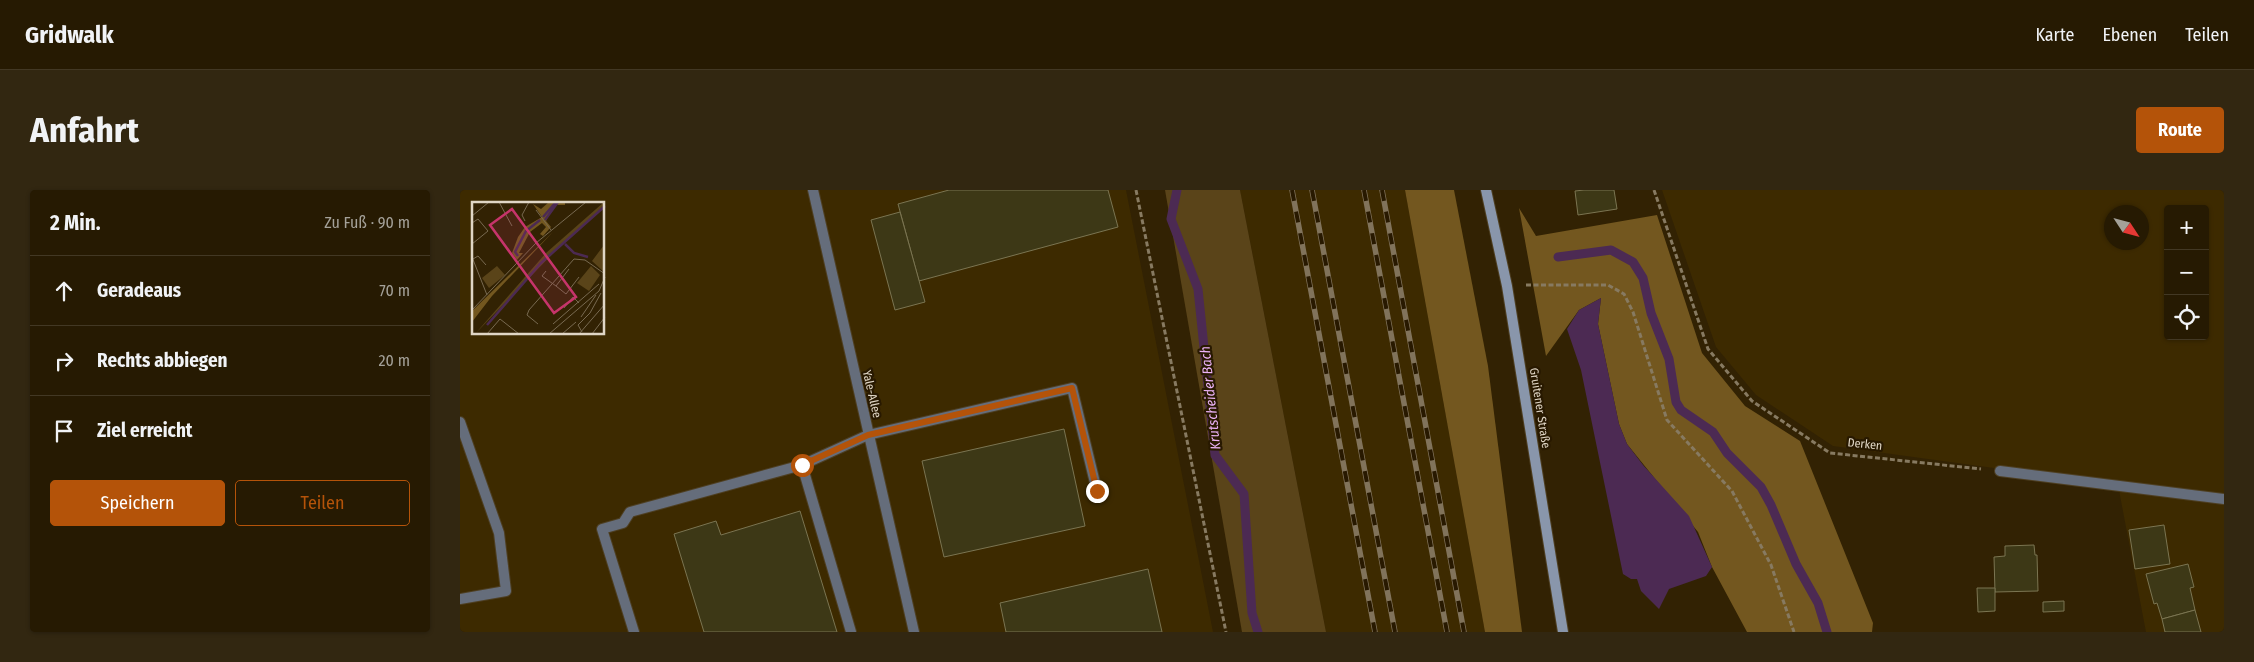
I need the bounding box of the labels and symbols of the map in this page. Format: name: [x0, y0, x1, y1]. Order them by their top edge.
inset map: [472, 202, 605, 335]
north arrow: [2104, 205, 2149, 250]
water label: Krutscheider Bach: [1197, 345, 1224, 451]
street label: Gruitener Straße: [1527, 367, 1553, 449]
street label: Yale-Allee: [860, 369, 884, 419]
street label: Derken: [1847, 435, 1883, 453]
route start: [791, 454, 814, 477]
route end: [1086, 480, 1109, 503]

